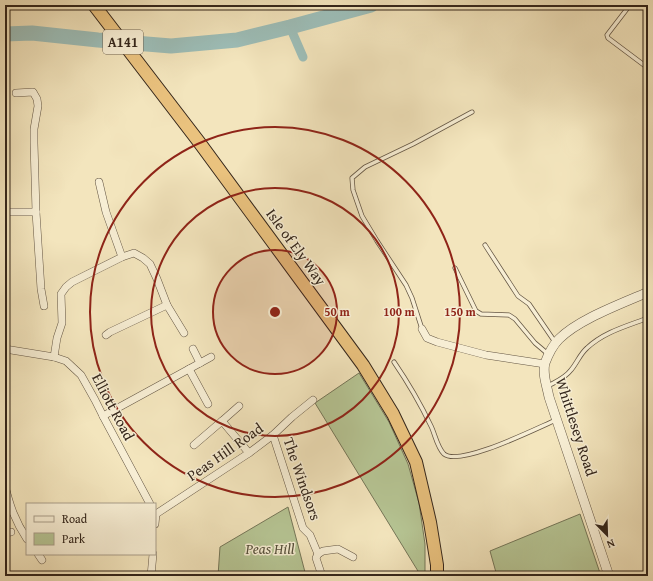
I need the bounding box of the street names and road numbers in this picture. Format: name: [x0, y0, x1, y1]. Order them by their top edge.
road number: A141: [103, 30, 143, 54]
street label: Isle of Ely Way: [261, 204, 332, 290]
street label: Elliott Road: [87, 370, 140, 444]
street label: Whittlesey Road: [551, 375, 602, 479]
street label: Peas Hill Road: [182, 418, 267, 486]
street label: The Windsors: [278, 435, 326, 523]

